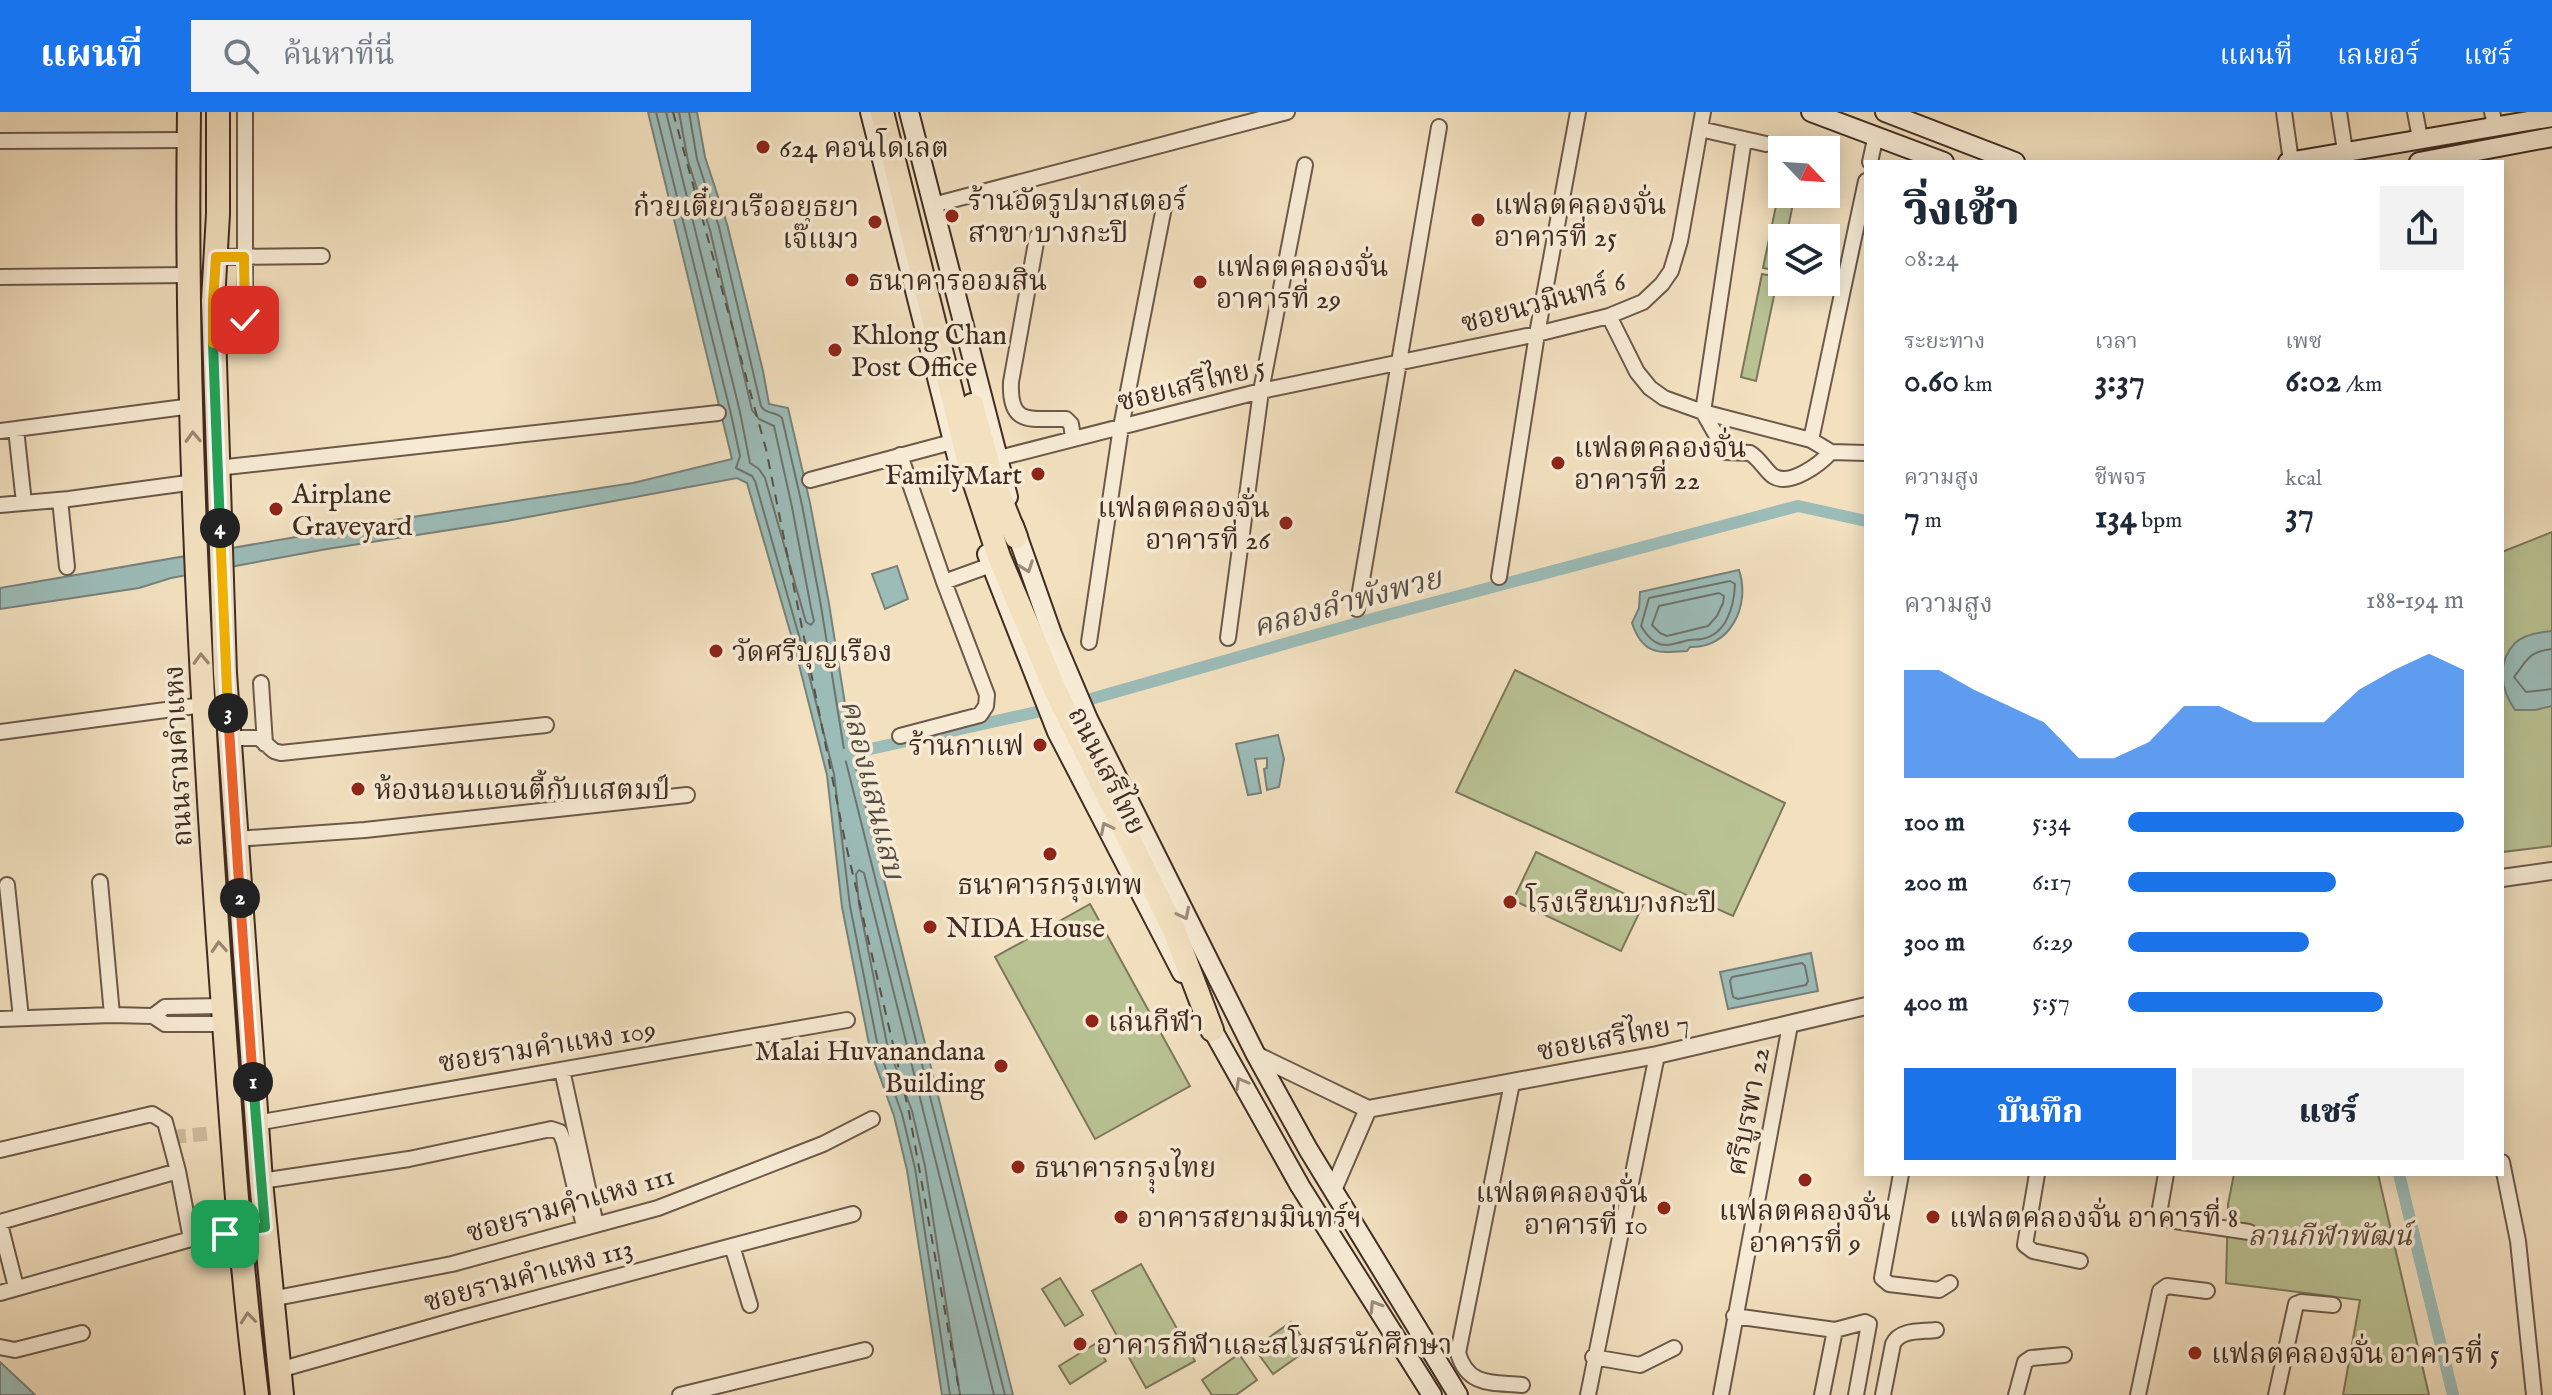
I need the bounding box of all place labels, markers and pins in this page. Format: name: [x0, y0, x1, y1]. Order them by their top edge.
place label: 624 คอนโดเลต: [779, 128, 949, 167]
marker: 624 คอนโดเลต: [754, 138, 772, 156]
place label: ร้านอัดรูปมาสเตอร์ สาขา บางกะปิ: [968, 184, 1187, 252]
place label: แฟลตคลองจั่น อาคารที่ 25: [1494, 184, 1666, 256]
place label: ก๋วยเตี๋ยวเรืออยุธยา เจ๊แมว: [633, 186, 859, 258]
marker: ร้านอัดรูปมาสเตอร์ สาขา บางกะปิ: [943, 207, 961, 225]
marker: แฟลตคลองจั่น อาคารที่ 25: [1469, 211, 1487, 229]
marker: ก๋วยเตี๋ยวเรืออยุธยา เจ๊แมว: [866, 213, 884, 231]
place label: แฟลตคลองจั่น อาคารที่ 29: [1216, 246, 1388, 318]
place label: ธนาคารออมสิน: [868, 265, 1047, 300]
marker: ธนาคารออมสิน: [843, 271, 861, 289]
marker: แฟลตคลองจั่น อาคารที่ 29: [1191, 273, 1209, 291]
pin: [211, 286, 279, 354]
place label: Khlong Chan Post Office: [851, 319, 1007, 386]
marker: Khlong Chan Post Office: [826, 341, 844, 359]
place label: แฟลตคลองจั่น อาคารที่ 22: [1574, 427, 1746, 499]
marker: แฟลตคลองจั่น อาคารที่ 22: [1549, 454, 1567, 472]
place label: FamilyMart: [885, 459, 1022, 494]
marker: FamilyMart: [1029, 465, 1047, 483]
place label: Airplane Graveyard: [291, 478, 412, 545]
place label: แฟลตคลองจั่น อาคารที่ 26: [1098, 487, 1271, 559]
marker: Airplane Graveyard: [267, 500, 285, 518]
pin: 4: [200, 508, 240, 548]
marker: แฟลตคลองจั่น อาคารที่ 26: [1277, 514, 1295, 532]
place label: วัดศรีบุญเรือง: [732, 636, 892, 671]
marker: วัดศรีบุญเรือง: [707, 642, 725, 660]
pin: 3: [208, 693, 248, 733]
place label: ร้านกาแฟ: [909, 730, 1024, 765]
marker: ร้านกาแฟ: [1031, 736, 1049, 754]
place label: ห้องนอนแอนตี้กับแสตมป์: [374, 769, 670, 809]
marker: ห้องนอนแอนตี้กับแสตมป์: [349, 780, 367, 798]
marker: ธนาคารกรุงเทพ: [1041, 845, 1059, 863]
place label: ธนาคารกรุงเทพ: [957, 869, 1143, 904]
pin: 2: [220, 878, 260, 918]
place label: โรงเรียนบางกะปิ: [1525, 883, 1717, 922]
marker: โรงเรียนบางกะปิ: [1501, 893, 1519, 911]
place label: NIDA House: [946, 912, 1105, 947]
marker: NIDA House: [921, 918, 939, 936]
place label: เล่นกีฬา: [1108, 1006, 1204, 1041]
marker: เล่นกีฬา: [1083, 1012, 1101, 1030]
place label: Malai Huvanandana Building: [755, 1035, 986, 1102]
marker: Malai Huvanandana Building: [992, 1057, 1010, 1075]
pin: 1: [233, 1062, 273, 1102]
place label: ธนาคารกรุุงไทย: [1034, 1148, 1216, 1194]
marker: ธนาคารกรุุงไทย: [1009, 1158, 1027, 1176]
marker: แฟลตคลองจั่น อาคารที่ 9: [1796, 1171, 1814, 1189]
place label: แฟลตคลองจั่น อาคารที่ 10: [1476, 1172, 1648, 1244]
place label: แฟลตคลองจั่น อาคารที่ 9: [1719, 1190, 1891, 1262]
place label: แฟลตคลองจั่น อาคารที่ 8: [1949, 1197, 2238, 1237]
marker: แฟลตคลองจั่น อาคารที่ 10: [1655, 1199, 1673, 1217]
pin: [191, 1200, 259, 1268]
place label: อาคารสยามมินทร์ฯ: [1137, 1201, 1362, 1237]
marker: อาคารสยามมินทร์ฯ: [1112, 1208, 1130, 1226]
marker: แฟลตคลองจั่น อาคารที่ 8: [1924, 1208, 1942, 1226]
place label: อาคารกีฬาและสโมสรนักศึกษา: [1096, 1325, 1452, 1364]
place label: แฟลตคลองจั่น อาคารที่ 5: [2211, 1333, 2500, 1373]
marker: อาคารกีฬาและสโมสรนักศึกษา: [1071, 1335, 1089, 1353]
marker: แฟลตคลองจั่น อาคารที่ 5: [2186, 1344, 2204, 1362]

